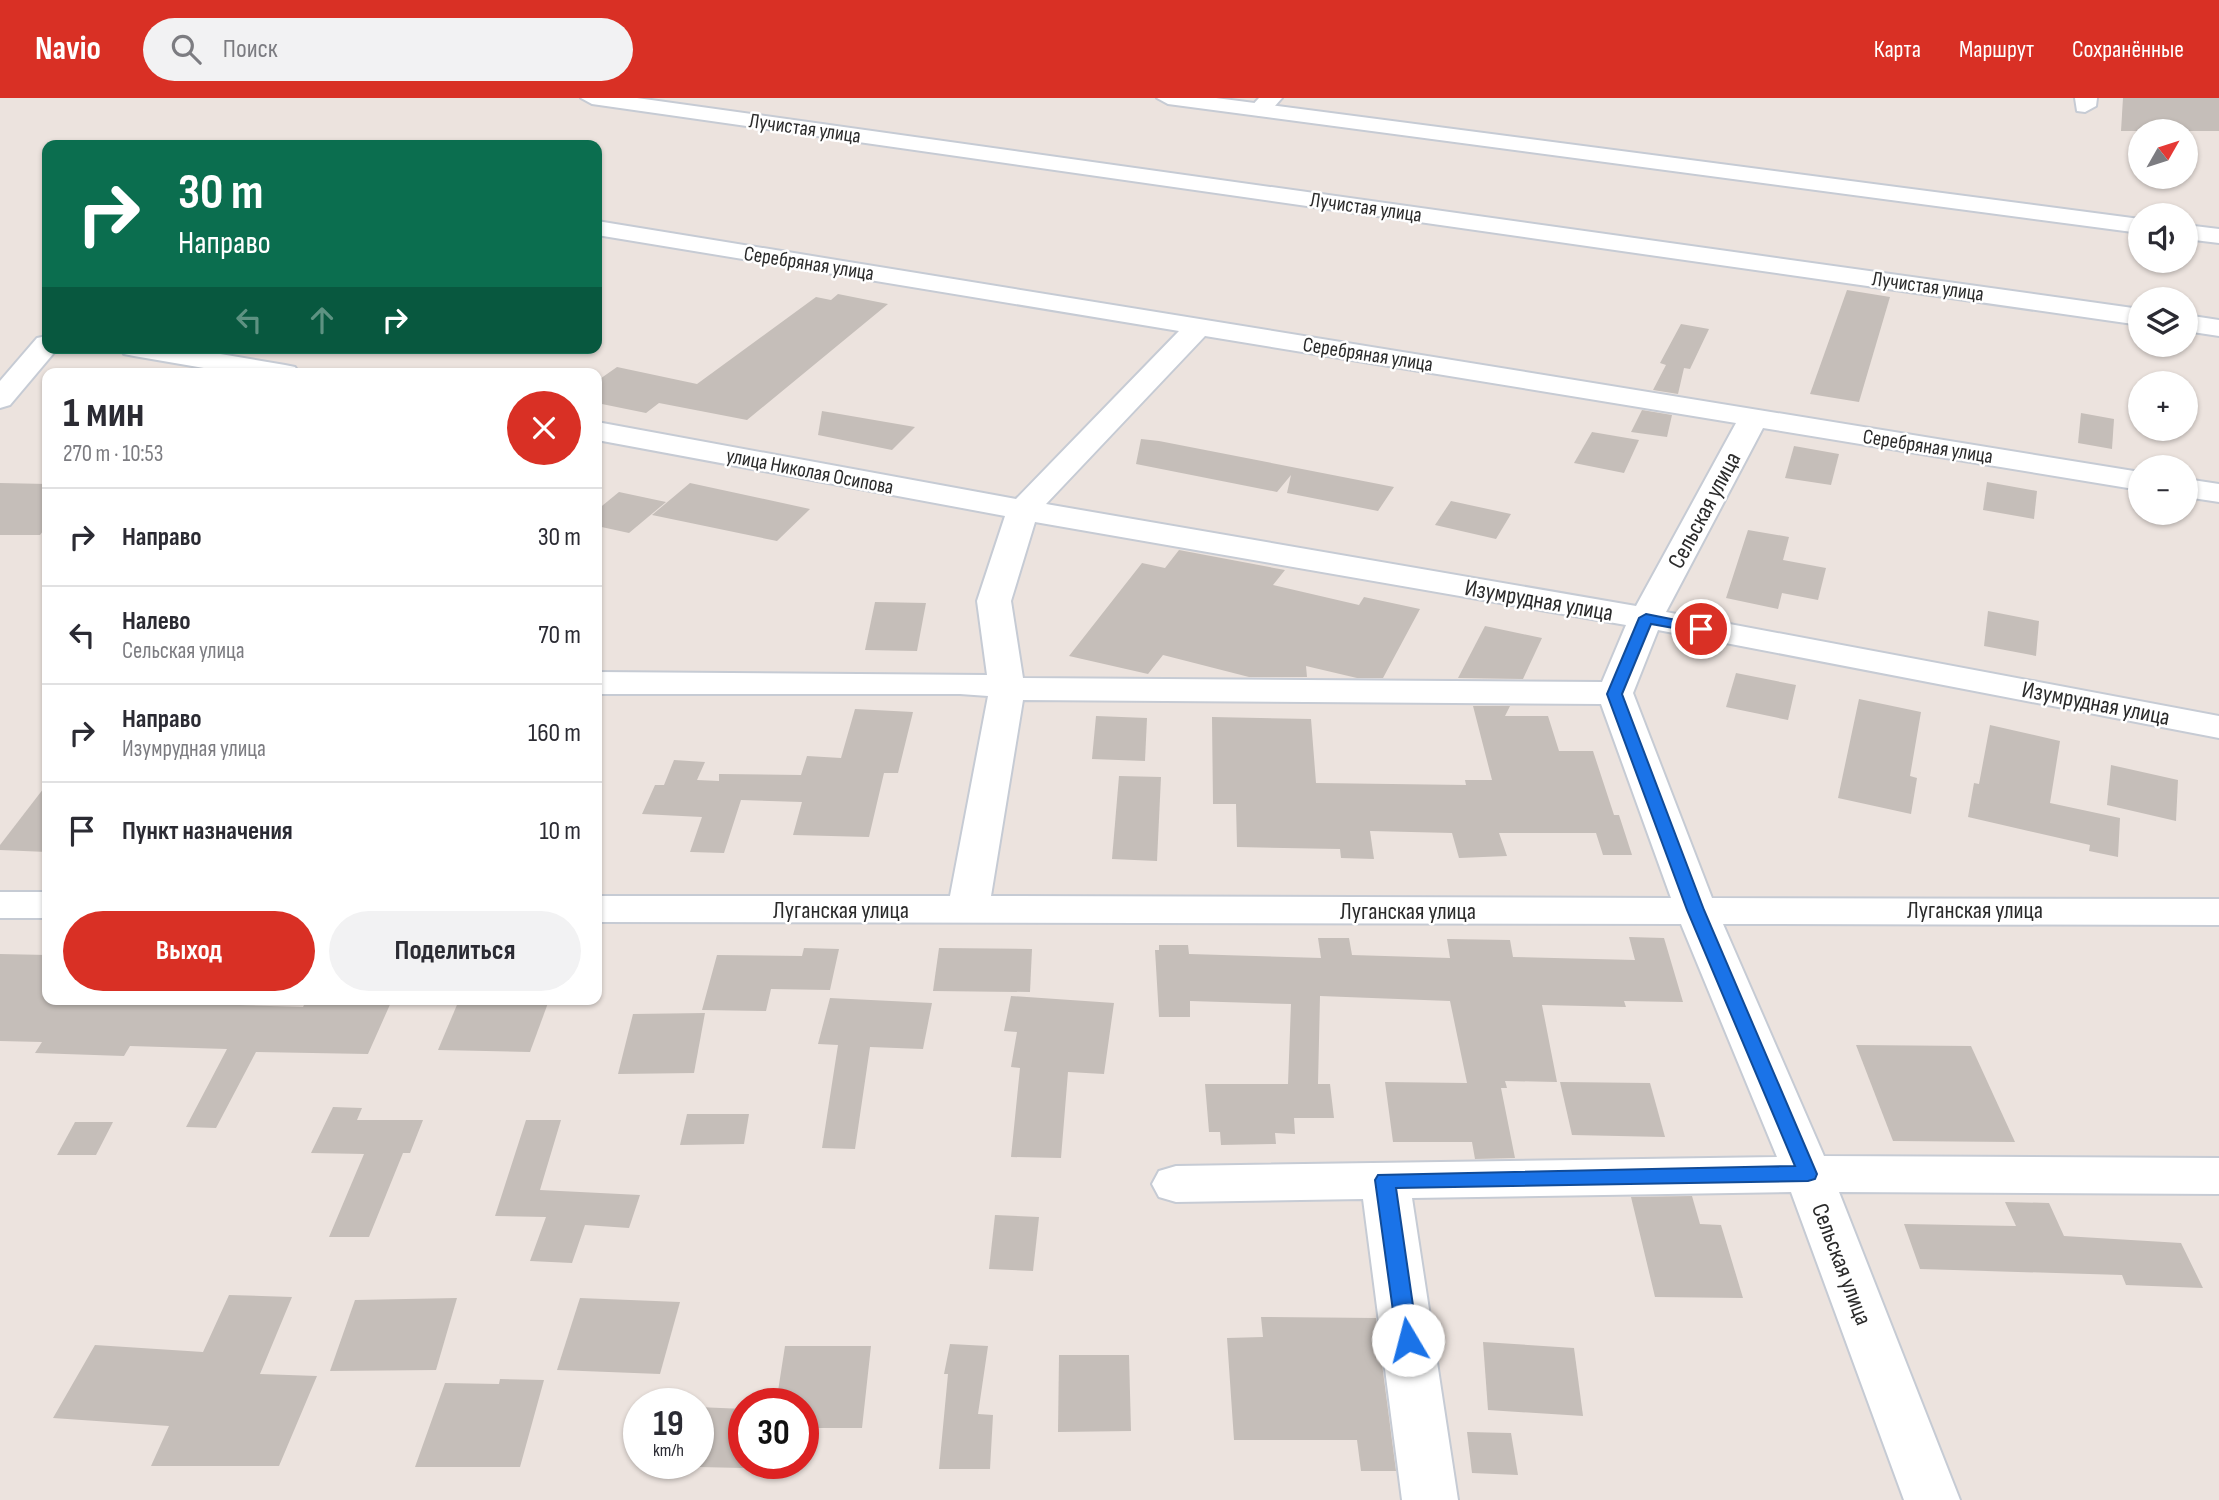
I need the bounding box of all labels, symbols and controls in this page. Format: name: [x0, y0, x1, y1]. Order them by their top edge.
search box: [143, 18, 633, 81]
text: Navio: [35, 29, 101, 69]
icon: search: [167, 30, 205, 68]
text: Поиск: [223, 34, 278, 65]
text: Карта: [1874, 35, 1921, 64]
text: Маршрут: [1959, 35, 2034, 64]
text: Сохранённые: [2072, 35, 2184, 64]
street label: Лучистая улица: [748, 108, 862, 149]
north arrow: [2128, 119, 2198, 189]
map controls: [2128, 119, 2198, 525]
text: 30 m: [178, 164, 263, 223]
icon: right: [63, 168, 154, 259]
street label: Лучистая улица: [1309, 187, 1423, 228]
button: sound: [2128, 203, 2198, 273]
text: Направо: [178, 224, 271, 263]
street label: Серебряная улица: [742, 241, 876, 286]
street label: Лучистая улица: [1871, 266, 1985, 307]
button: layers: [2128, 287, 2198, 357]
icon: left: [230, 301, 268, 339]
icon: ahead: [303, 301, 341, 339]
icon: right: [376, 301, 414, 339]
street label: Серебряная улица: [1301, 332, 1435, 377]
button: +: [2128, 371, 2198, 441]
text: 1 мин: [63, 388, 144, 439]
button: close: [507, 391, 581, 465]
street label: Серебряная улица: [1861, 424, 1995, 469]
text: 270 m · 10:53: [63, 440, 163, 468]
street label: улица Николая Осипова: [724, 443, 896, 500]
street label: Сельская улица: [1662, 447, 1747, 574]
button: −: [2128, 455, 2198, 525]
icon: right: [63, 518, 101, 556]
text: Направо: [122, 522, 201, 553]
text: 30 m: [538, 522, 581, 553]
street label: Изумрудная улица: [1463, 573, 1615, 628]
pin: [1671, 599, 1731, 659]
text: Налево: [122, 606, 191, 637]
icon: arrive: [1682, 610, 1720, 648]
icon: left: [63, 616, 101, 654]
text: 70 m: [538, 620, 581, 651]
text: Сельская улица: [122, 637, 245, 665]
street label: Изумрудная улица: [2019, 675, 2172, 732]
text: Направо: [122, 704, 201, 735]
icon: right: [63, 714, 101, 752]
text: 160 m: [528, 718, 581, 749]
text: Изумрудная улица: [122, 735, 266, 763]
icon: arrive: [63, 812, 101, 850]
text: Пункт назначения: [122, 816, 293, 847]
text: 10 m: [539, 816, 581, 847]
street label: Луганская улица: [773, 896, 909, 925]
street label: Луганская улица: [1907, 896, 2043, 925]
street label: Луганская улица: [1340, 897, 1476, 926]
button: Выход: [63, 911, 315, 991]
button: Поделиться: [329, 911, 581, 991]
street label: Сельская улица: [1805, 1199, 1878, 1329]
position arrow: [1371, 1303, 1445, 1377]
speed limit sign: 30: [728, 1388, 819, 1479]
text: 19: [653, 1403, 684, 1446]
text: km/h: [653, 1440, 684, 1461]

